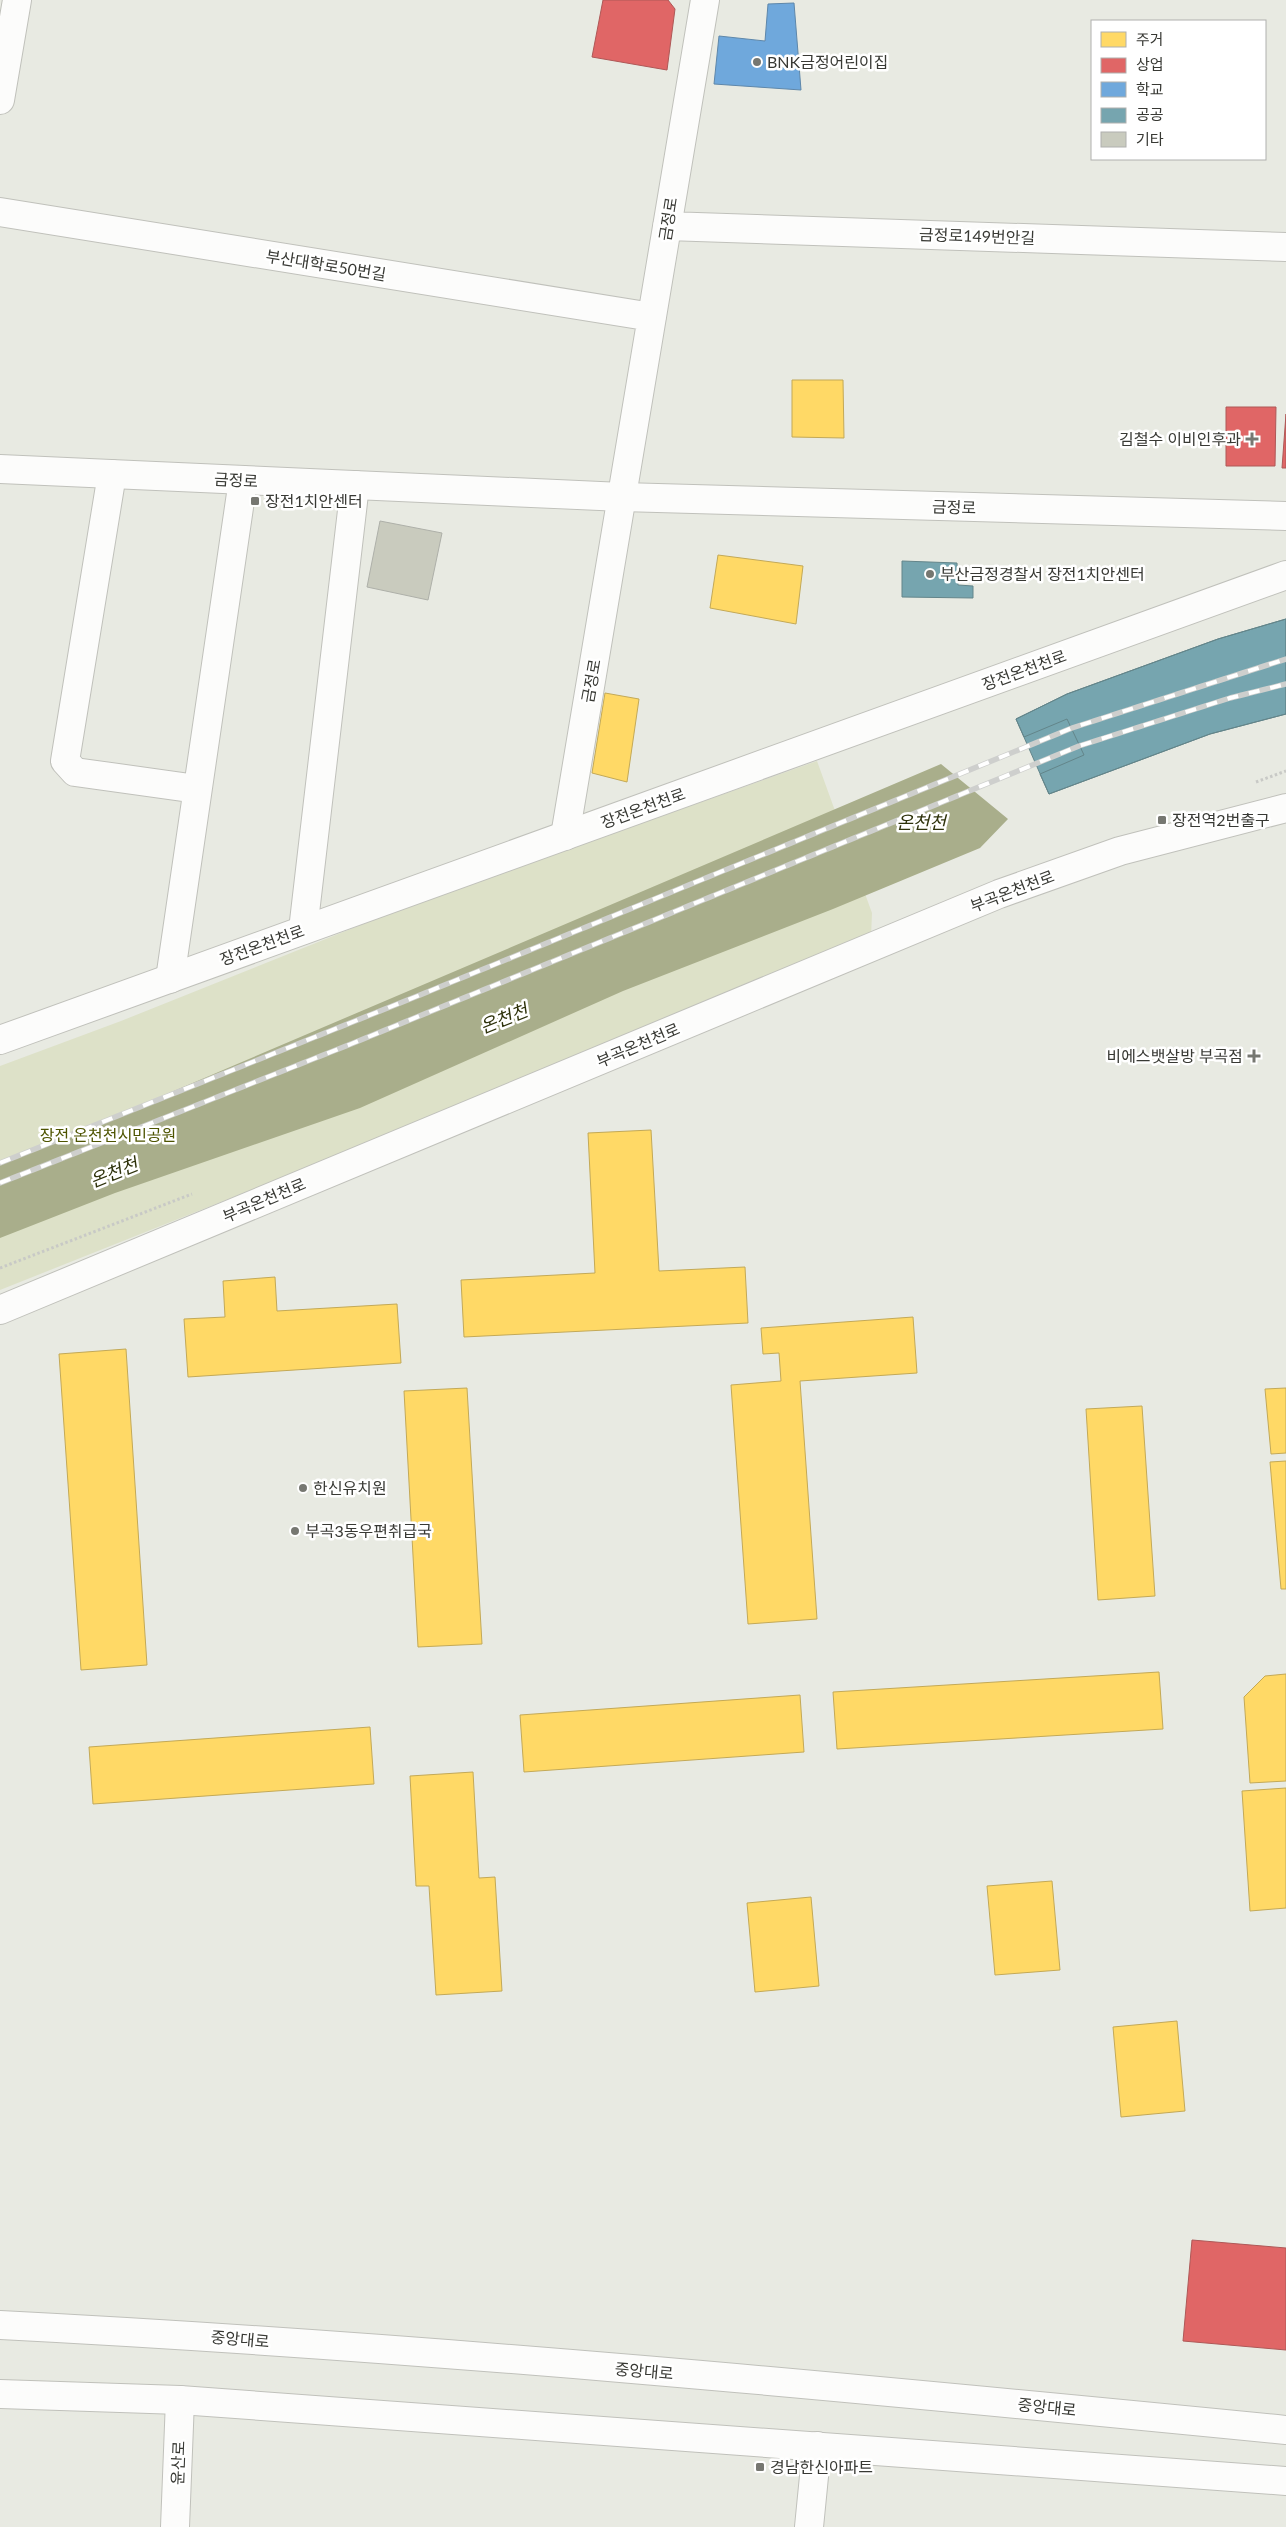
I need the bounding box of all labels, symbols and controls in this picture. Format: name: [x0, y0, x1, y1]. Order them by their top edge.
legend: [1091, 20, 1266, 160]
text: 주거: [1136, 30, 1164, 48]
place label: BNK금정어린이집: [767, 52, 888, 71]
text: 상업: [1136, 55, 1164, 73]
marker: BNK금정어린이집: [751, 56, 763, 68]
text: 학교: [1136, 80, 1164, 98]
text: 공공: [1136, 105, 1164, 123]
text: 기타: [1136, 130, 1164, 148]
street label: 금정로: [655, 195, 680, 242]
street label: 금정로149번안길: [919, 224, 1035, 247]
street label: 부산대학로50번길: [265, 246, 388, 283]
place label: 김철수 이비인후과: [1119, 429, 1241, 448]
marker: 김철수 이비인후과: [1245, 432, 1259, 446]
street label: 금정로: [213, 469, 259, 490]
place label: 장전1치안센터: [265, 491, 363, 510]
marker: 장전1치안센터: [249, 495, 261, 507]
street label: 금정로: [932, 496, 977, 517]
place label: 부산금정경찰서 장전1치안센터: [940, 564, 1145, 583]
marker: 부산금정경찰서 장전1치안센터: [924, 568, 936, 580]
street label: 장전온천천로: [979, 645, 1069, 694]
street label: 금정로: [577, 657, 604, 704]
street label: 장전온천천로: [598, 783, 688, 832]
place label: 장전역2번출구: [1172, 810, 1270, 829]
water label: 온천천: [896, 811, 948, 833]
marker: 장전역2번출구: [1156, 814, 1168, 826]
street label: 부곡온천천로: [967, 866, 1057, 915]
street label: 장전온천천로: [217, 920, 307, 969]
water label: 온천천: [476, 998, 533, 1038]
street label: 부곡온천천로: [593, 1018, 682, 1071]
place label: 비에스뱃살방 부곡점: [1106, 1046, 1243, 1065]
marker: 비에스뱃살방 부곡점: [1247, 1049, 1261, 1063]
park label: 장전 온천천시민공원: [40, 1125, 176, 1144]
water label: 온천천: [86, 1152, 143, 1192]
street label: 부곡온천천로: [219, 1173, 308, 1226]
place label: 한신유치원: [313, 1478, 387, 1497]
marker: 한신유치원: [297, 1482, 309, 1494]
place label: 부곡3동우편취급국: [305, 1521, 432, 1540]
marker: 부곡3동우편취급국: [289, 1525, 301, 1537]
street label: 중앙대로: [210, 2326, 270, 2351]
street label: 중앙대로: [614, 2358, 674, 2383]
street label: 중앙대로: [1017, 2394, 1078, 2419]
street label: 윤산로: [167, 2440, 188, 2485]
place label: 경남한신아파트: [770, 2457, 873, 2476]
marker: 경남한신아파트: [754, 2461, 766, 2473]

